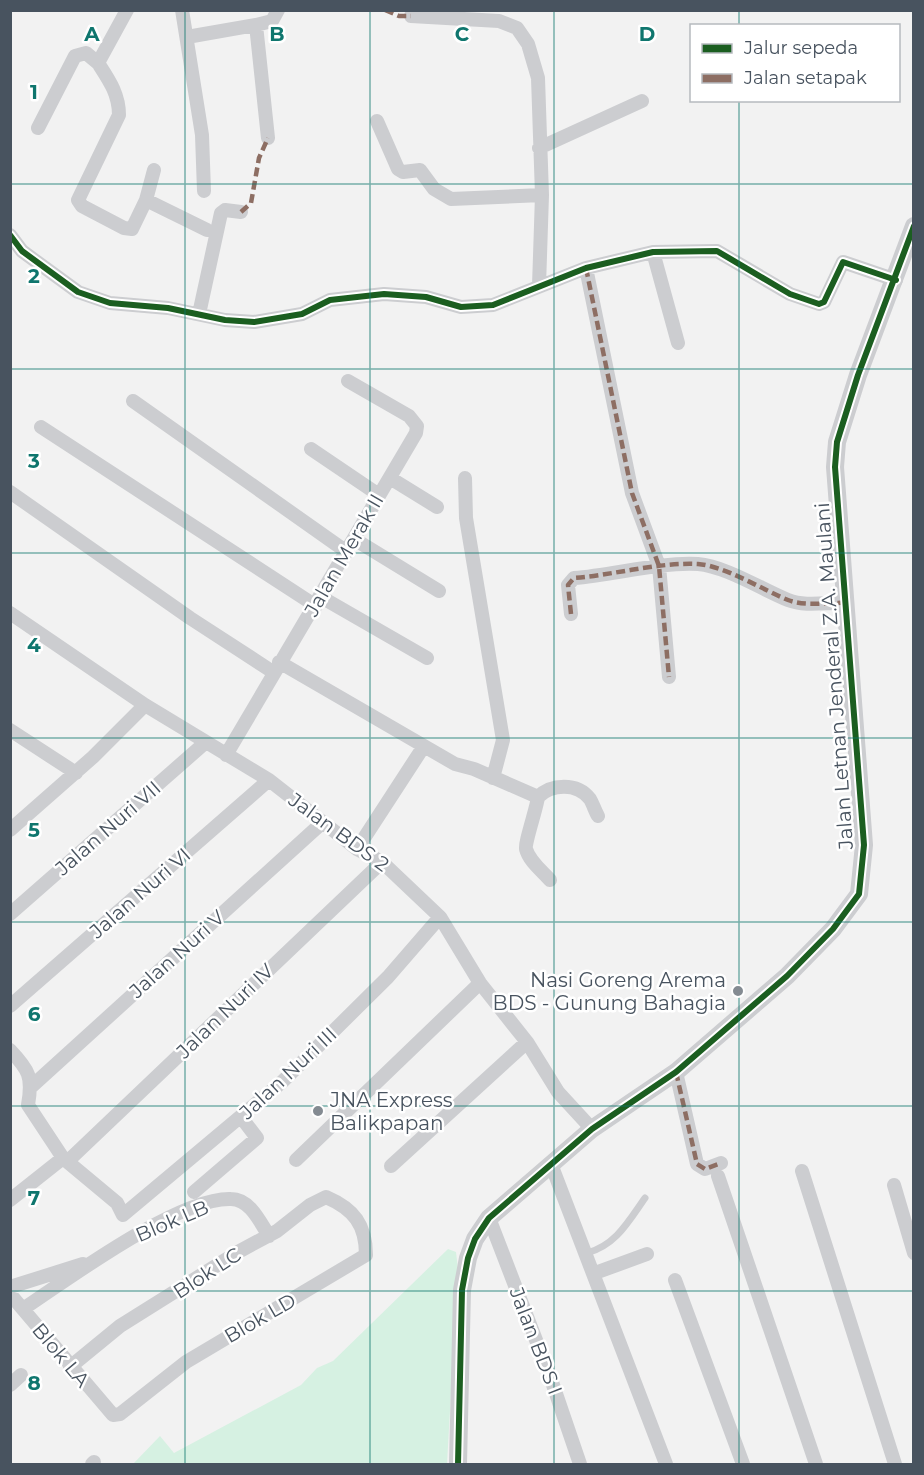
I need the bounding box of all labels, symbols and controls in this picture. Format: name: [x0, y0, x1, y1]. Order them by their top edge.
text: A: [83, 22, 100, 46]
text: B: [269, 22, 285, 46]
text: C: [455, 22, 470, 46]
text: D: [639, 22, 655, 46]
legend: [690, 24, 900, 102]
text: Jalur sepeda: [743, 37, 858, 59]
text: Jalan setapak: [743, 67, 867, 89]
text: 1: [30, 80, 38, 104]
text: 2: [28, 264, 40, 288]
text: 3: [27, 449, 40, 473]
street label: Jalan Merak II: [299, 490, 389, 621]
street label: Jalan Letnan Jenderal Z.A. Maulani: [810, 502, 858, 851]
text: 4: [27, 633, 41, 657]
street label: Jalan Nuri VII: [50, 776, 166, 881]
street label: Jalan BDS 2: [283, 787, 394, 876]
text: 5: [28, 818, 40, 842]
street label: Jalan Nuri VI: [84, 843, 195, 944]
street label: Jalan Nuri V: [124, 905, 230, 1004]
street label: Jalan Nuri IV: [171, 959, 279, 1064]
place label: Nasi Goreng Arema BDS - Gunung Bahagia: [493, 968, 726, 1015]
marker: Nasi Goreng Arema BDS - Gunung Bahagia: [731, 984, 745, 998]
text: 6: [28, 1002, 41, 1026]
street label: Jalan Nuri III: [234, 1022, 342, 1125]
place label: JNA Express Balikpapan: [329, 1088, 453, 1135]
marker: JNA Express Balikpapan: [311, 1104, 325, 1118]
text: 7: [28, 1186, 40, 1210]
street label: Blok LB: [132, 1195, 212, 1247]
street label: Blok LC: [169, 1242, 245, 1304]
street label: Jalan BDS I: [504, 1283, 567, 1398]
street label: Blok LD: [220, 1288, 300, 1348]
street label: Blok LA: [27, 1318, 95, 1392]
text: 8: [27, 1371, 41, 1395]

